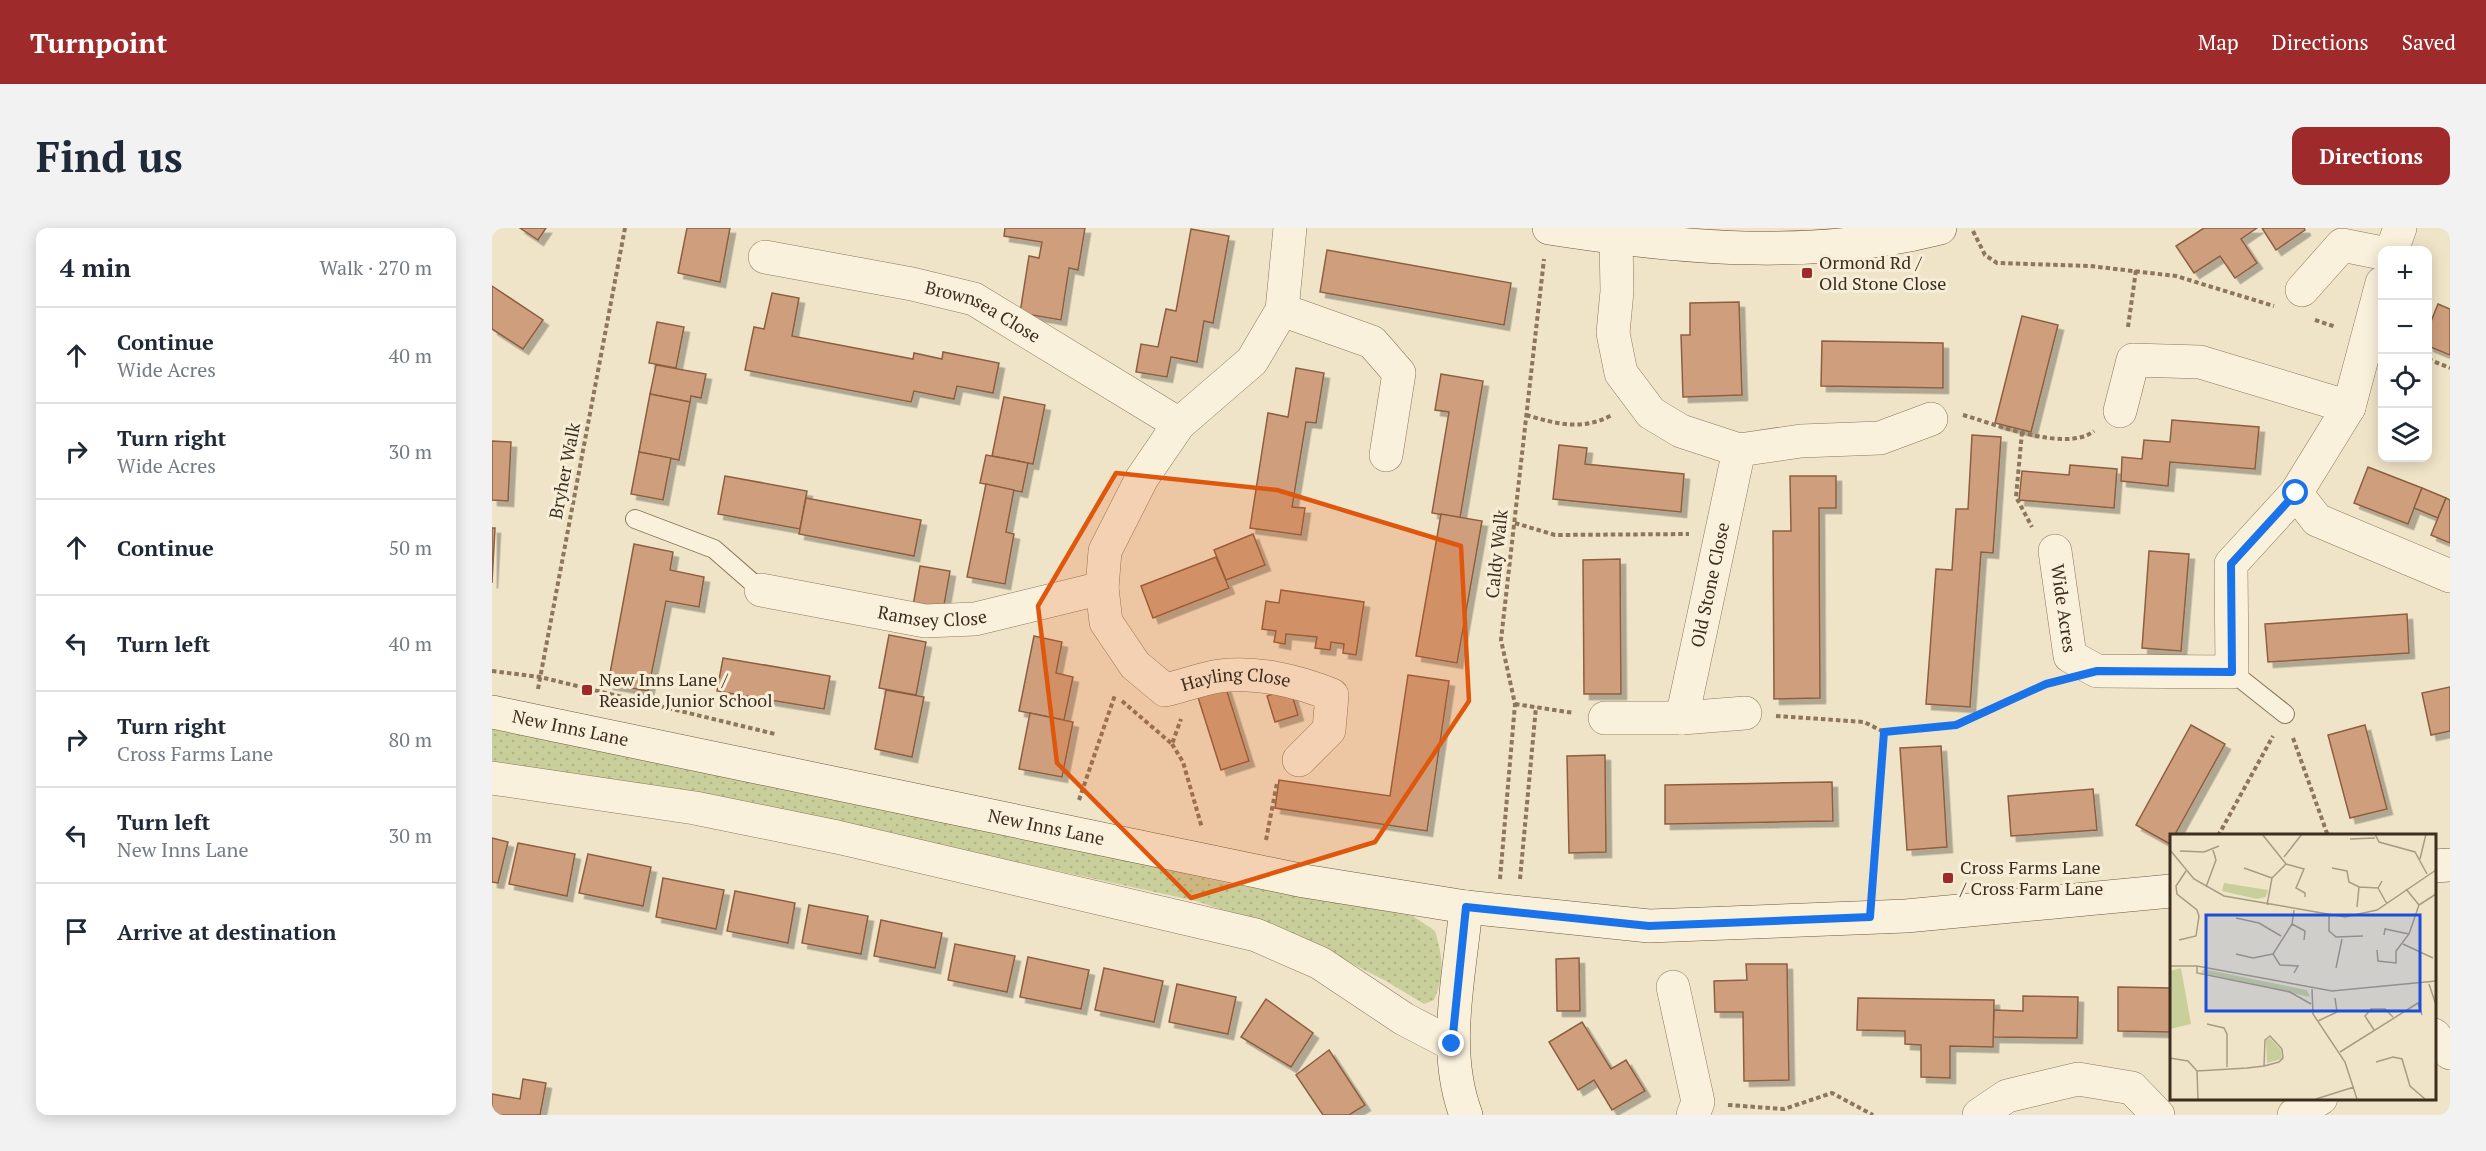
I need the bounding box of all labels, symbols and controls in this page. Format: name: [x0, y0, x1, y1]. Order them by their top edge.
text: Turnpoint: [30, 24, 168, 61]
text: Map: [2198, 28, 2239, 56]
text: Directions: [2272, 28, 2369, 56]
text: Saved: [2402, 28, 2456, 56]
button: Directions: [2292, 127, 2450, 185]
text: Find us: [36, 128, 183, 184]
map controls: [2378, 246, 2432, 462]
button: +: [2378, 246, 2432, 300]
text: 4 min: [60, 250, 131, 284]
place label: Ormond Rd / Old Stone Close: [1819, 250, 1946, 295]
text: Walk · 270 m: [320, 254, 432, 281]
marker: Ormond Rd / Old Stone Close: [1800, 266, 1814, 280]
street label: Brownsea Close: [923, 275, 1045, 348]
button: −: [2378, 300, 2432, 354]
text: Continue: [117, 327, 214, 356]
icon: ahead: [60, 339, 93, 372]
text: 40 m: [389, 342, 432, 369]
button: locate: [2378, 354, 2432, 408]
text: Wide Acres: [117, 356, 216, 383]
button: layers: [2378, 408, 2432, 462]
street label: Bryher Walk: [543, 420, 585, 521]
text: Turn right: [117, 423, 226, 452]
icon: right: [60, 435, 93, 468]
text: 30 m: [389, 438, 432, 465]
text: Wide Acres: [117, 452, 216, 479]
route start: [2282, 479, 2308, 505]
street label: Caldy Walk: [1479, 508, 1513, 599]
street label: Old Stone Close: [1684, 520, 1734, 650]
icon: ahead: [60, 531, 93, 564]
text: Continue: [117, 533, 214, 562]
text: 50 m: [389, 534, 432, 561]
street label: Wide Acres: [2046, 562, 2082, 654]
street label: Ramsey Close: [876, 599, 989, 632]
icon: left: [60, 627, 93, 660]
text: Turn left: [117, 629, 210, 658]
text: 40 m: [389, 630, 432, 657]
street label: Hayling Close: [1178, 662, 1293, 696]
place label: New Inns Lane / Reaside Junior School: [599, 667, 773, 712]
marker: New Inns Lane / Reaside Junior School: [580, 683, 594, 697]
street label: New Inns Lane: [510, 704, 631, 751]
text: Turn right: [117, 711, 226, 740]
icon: right: [60, 723, 93, 756]
text: 80 m: [389, 726, 432, 753]
text: Cross Farms Lane: [117, 740, 273, 767]
street label: New Inns Lane: [986, 803, 1107, 850]
text: Turn left: [117, 807, 210, 836]
icon: left: [60, 819, 93, 852]
text: 30 m: [389, 822, 432, 849]
inset map: [2170, 834, 2435, 1100]
text: New Inns Lane: [117, 836, 248, 863]
place label: Cross Farms Lane / Cross Farm Lane: [1959, 855, 2103, 900]
marker: Cross Farms Lane / Cross Farm Lane: [1941, 871, 1955, 885]
icon: arrive: [60, 915, 93, 948]
text: Arrive at destination: [117, 917, 336, 946]
route end: [1438, 1030, 1464, 1056]

